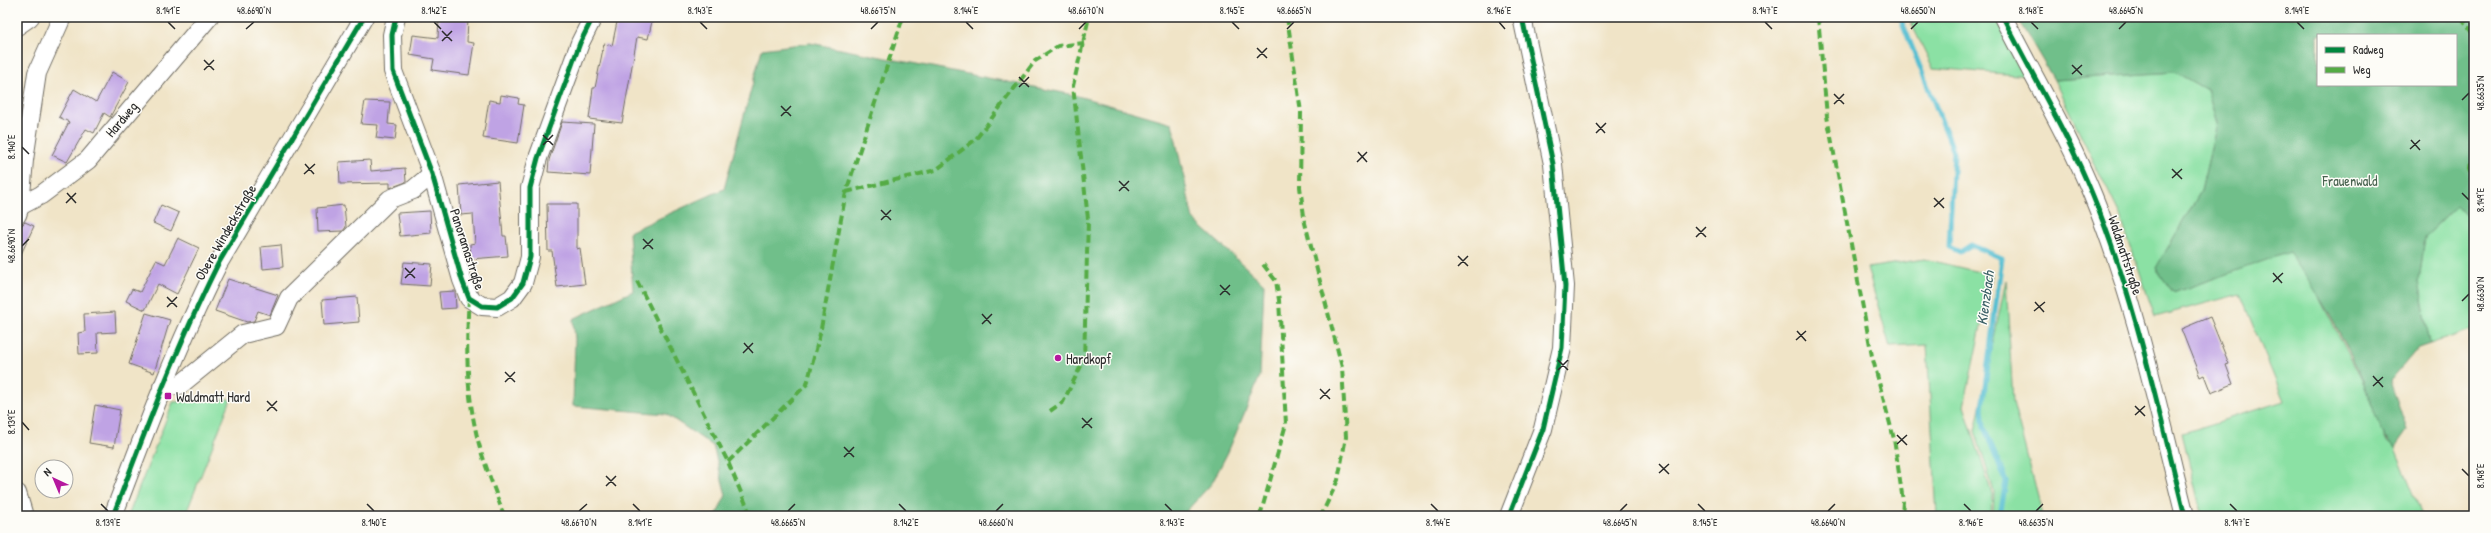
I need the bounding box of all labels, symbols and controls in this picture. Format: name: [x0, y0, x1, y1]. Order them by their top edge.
text: 8.141°E: [156, 4, 181, 17]
text: 48.6690°N: [237, 4, 271, 17]
text: 8.142°E: [421, 4, 447, 17]
text: 8.143°E: [687, 4, 713, 17]
text: 48.6675°N: [860, 4, 896, 17]
text: 8.144°E: [954, 4, 979, 17]
text: 48.6670°N: [1068, 4, 1104, 17]
text: 8.145°E: [1220, 4, 1245, 17]
text: 48.6665°N: [1277, 4, 1311, 17]
text: 8.146°E: [1487, 4, 1512, 17]
text: 8.147°E: [1752, 4, 1778, 17]
text: 48.6650°N: [1901, 4, 1935, 17]
text: 8.148°E: [2019, 4, 2044, 17]
text: 48.6645°N: [2109, 4, 2143, 17]
text: 8.149°E: [2285, 4, 2310, 17]
legend: [2317, 34, 2457, 86]
text: Radweg: [2353, 41, 2384, 58]
text: Weg: [2353, 61, 2371, 78]
text: 48.6635°N: [2474, 76, 2487, 110]
street label: Hardweg: [100, 97, 142, 142]
text: 8.140°E: [5, 134, 18, 160]
park label: Frauenwald: [2322, 171, 2378, 190]
street label: Obere Windeckstraße: [190, 180, 261, 284]
text: 8.149°E: [2474, 187, 2487, 212]
street label: Panoramastraße: [445, 206, 490, 293]
street label: Waldmattstraße: [2103, 213, 2148, 298]
text: 48.6690°N: [5, 229, 18, 263]
water label: Kienzbach: [1971, 268, 1999, 326]
text: 48.6630°N: [2474, 277, 2487, 311]
place label: Hardkopf: [1066, 349, 1111, 369]
marker: Hardkopf: [1053, 353, 1063, 363]
place label: Waldmatt Hard: [176, 387, 251, 406]
marker: Waldmatt Hard: [163, 391, 173, 401]
text: 8.139°E: [5, 409, 18, 435]
north arrow: [34, 459, 74, 499]
text: 8.148°E: [2474, 463, 2487, 488]
text: N: [40, 465, 54, 479]
text: 8.139°E: [96, 516, 121, 529]
text: 8.140°E: [361, 516, 387, 529]
text: 48.6670°N: [561, 516, 597, 529]
text: 8.141°E: [628, 516, 653, 529]
text: 48.6665°N: [771, 516, 805, 529]
text: 8.142°E: [893, 516, 919, 529]
text: 48.6660°N: [979, 516, 1013, 529]
text: 8.143°E: [1159, 516, 1185, 529]
text: 8.144°E: [1426, 516, 1451, 529]
text: 48.6645°N: [1603, 516, 1637, 529]
text: 8.145°E: [1693, 516, 1718, 529]
text: 48.6640°N: [1811, 516, 1845, 529]
text: 8.146°E: [1959, 516, 1984, 529]
text: 48.6635°N: [2019, 516, 2053, 529]
text: 8.147°E: [2224, 516, 2250, 529]

